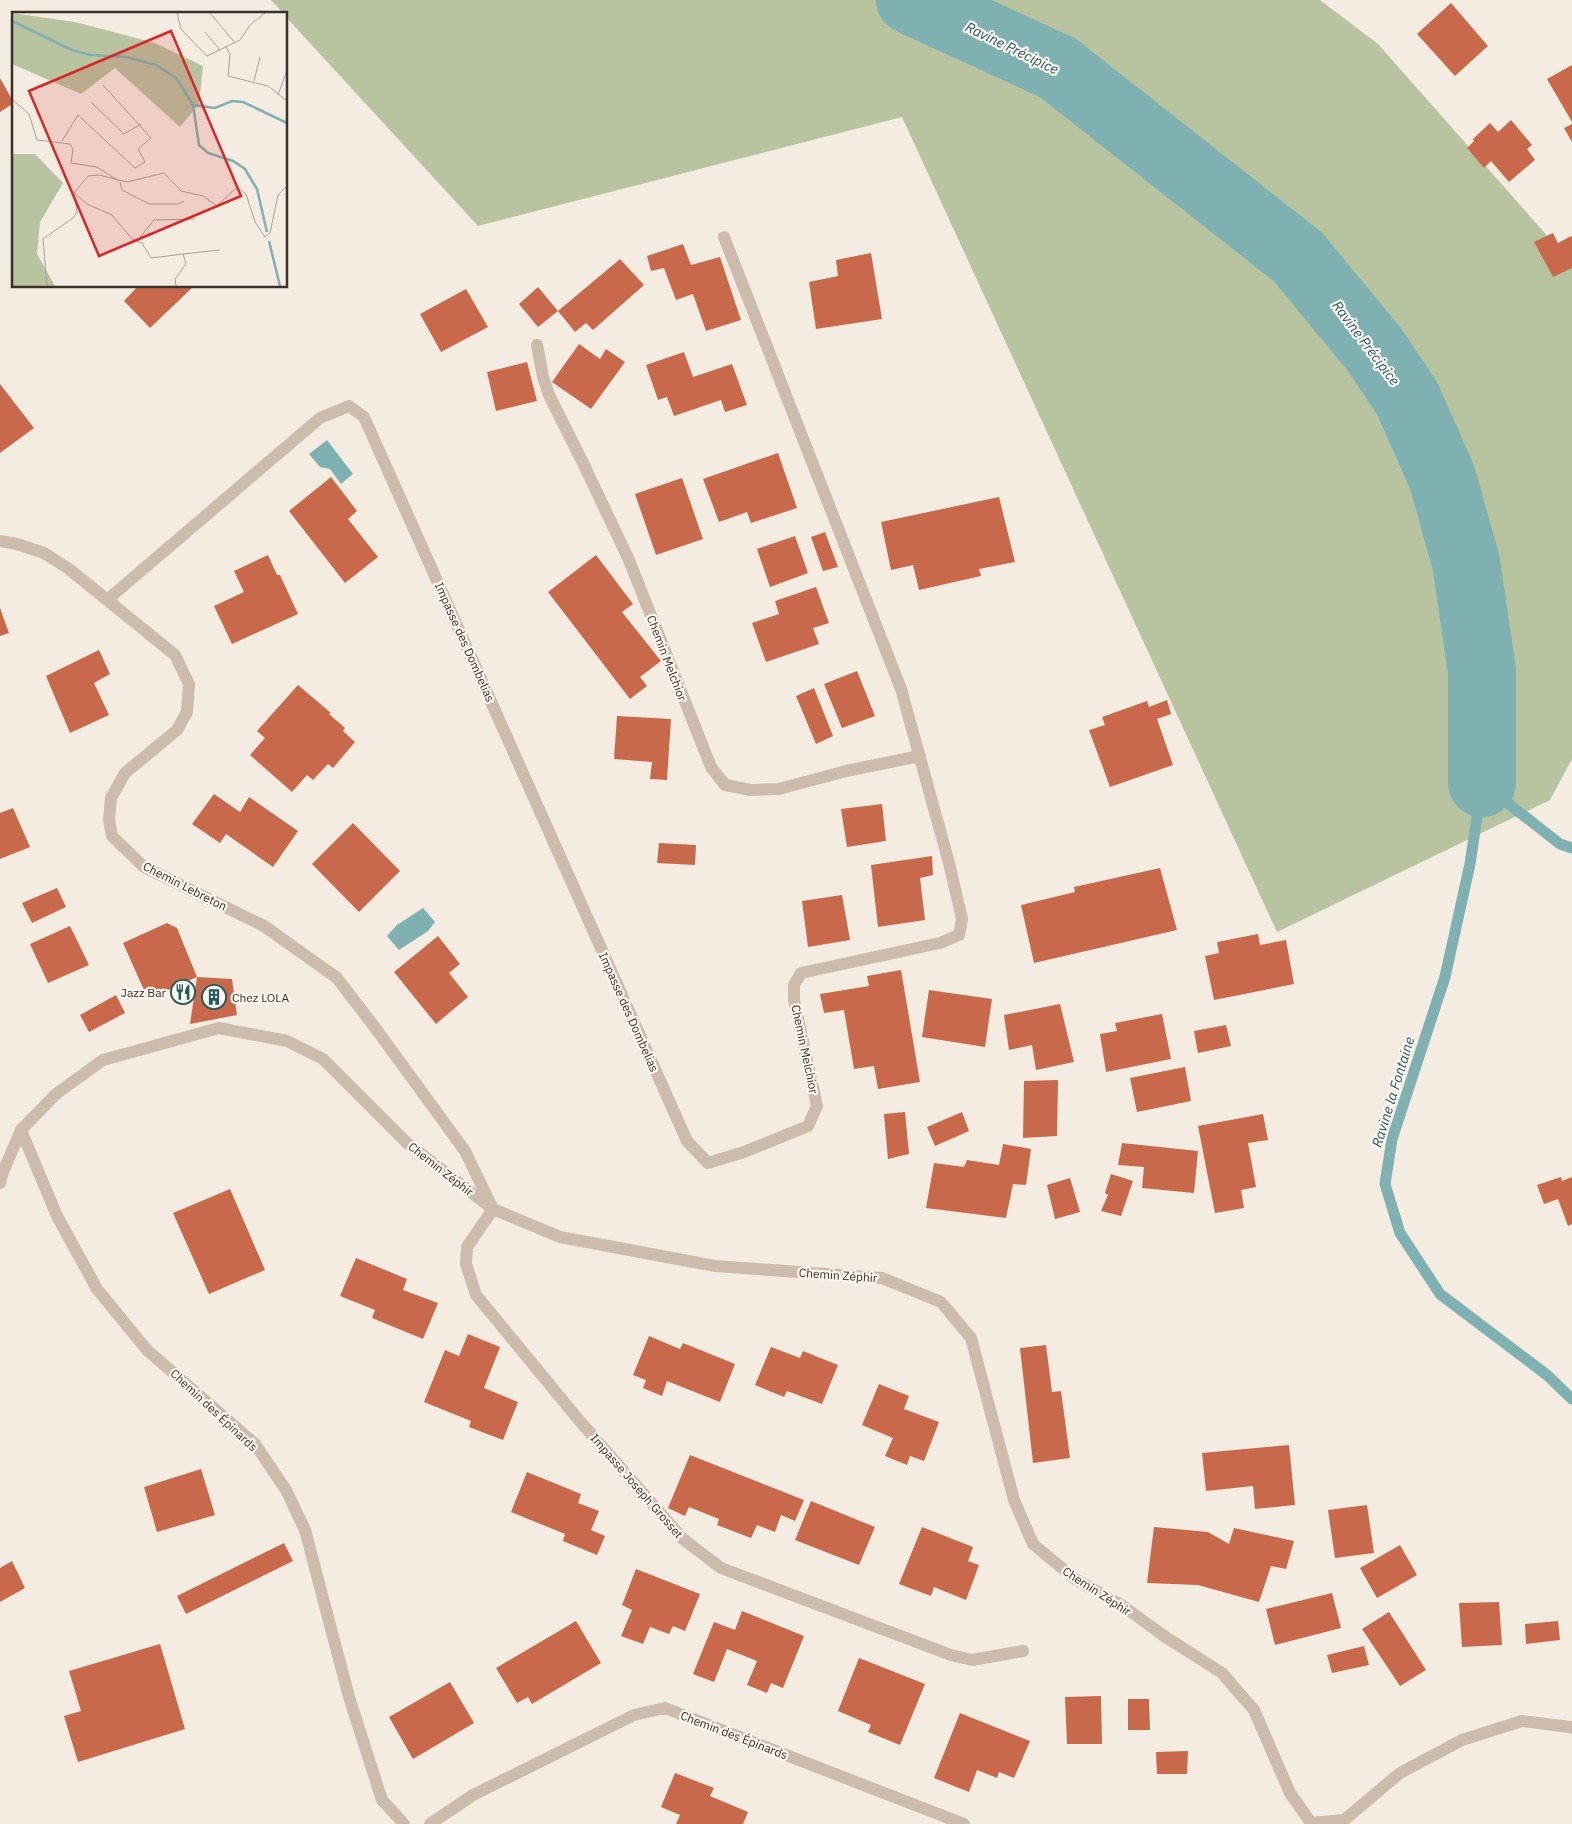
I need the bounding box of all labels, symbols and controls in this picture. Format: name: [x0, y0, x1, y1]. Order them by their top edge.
inset map: [12, 12, 288, 288]
water label: Ravine Précipice: [962, 18, 1062, 78]
water label: Ravine Précipice: [1328, 297, 1404, 389]
street label: Impasse des Dombelias: [432, 580, 498, 704]
street label: Chemin Melchior: [644, 613, 690, 704]
street label: Chemin Lebreton: [141, 858, 229, 914]
street label: Impasse des Dombelias: [596, 950, 662, 1074]
restaurant icon: Jazz Bar: [170, 979, 196, 1005]
building icon: Chez LOLA: [201, 984, 227, 1010]
place label: Jazz Bar: [121, 985, 167, 1000]
place label: Chez LOLA: [232, 990, 290, 1005]
street label: Chemin Melchior: [788, 1003, 822, 1095]
water label: Ravine la Fontaine: [1368, 1035, 1418, 1149]
street label: Chemin Zéphir: [405, 1139, 477, 1199]
street label: Chemin Zéphir: [798, 1265, 878, 1285]
street label: Chemin des Épinards: [167, 1366, 261, 1454]
street label: Impasse Joseph Grosset: [588, 1431, 686, 1541]
street label: Chemin Zéphir: [1060, 1563, 1135, 1619]
street label: Chemin des Épinards: [678, 1708, 790, 1762]

